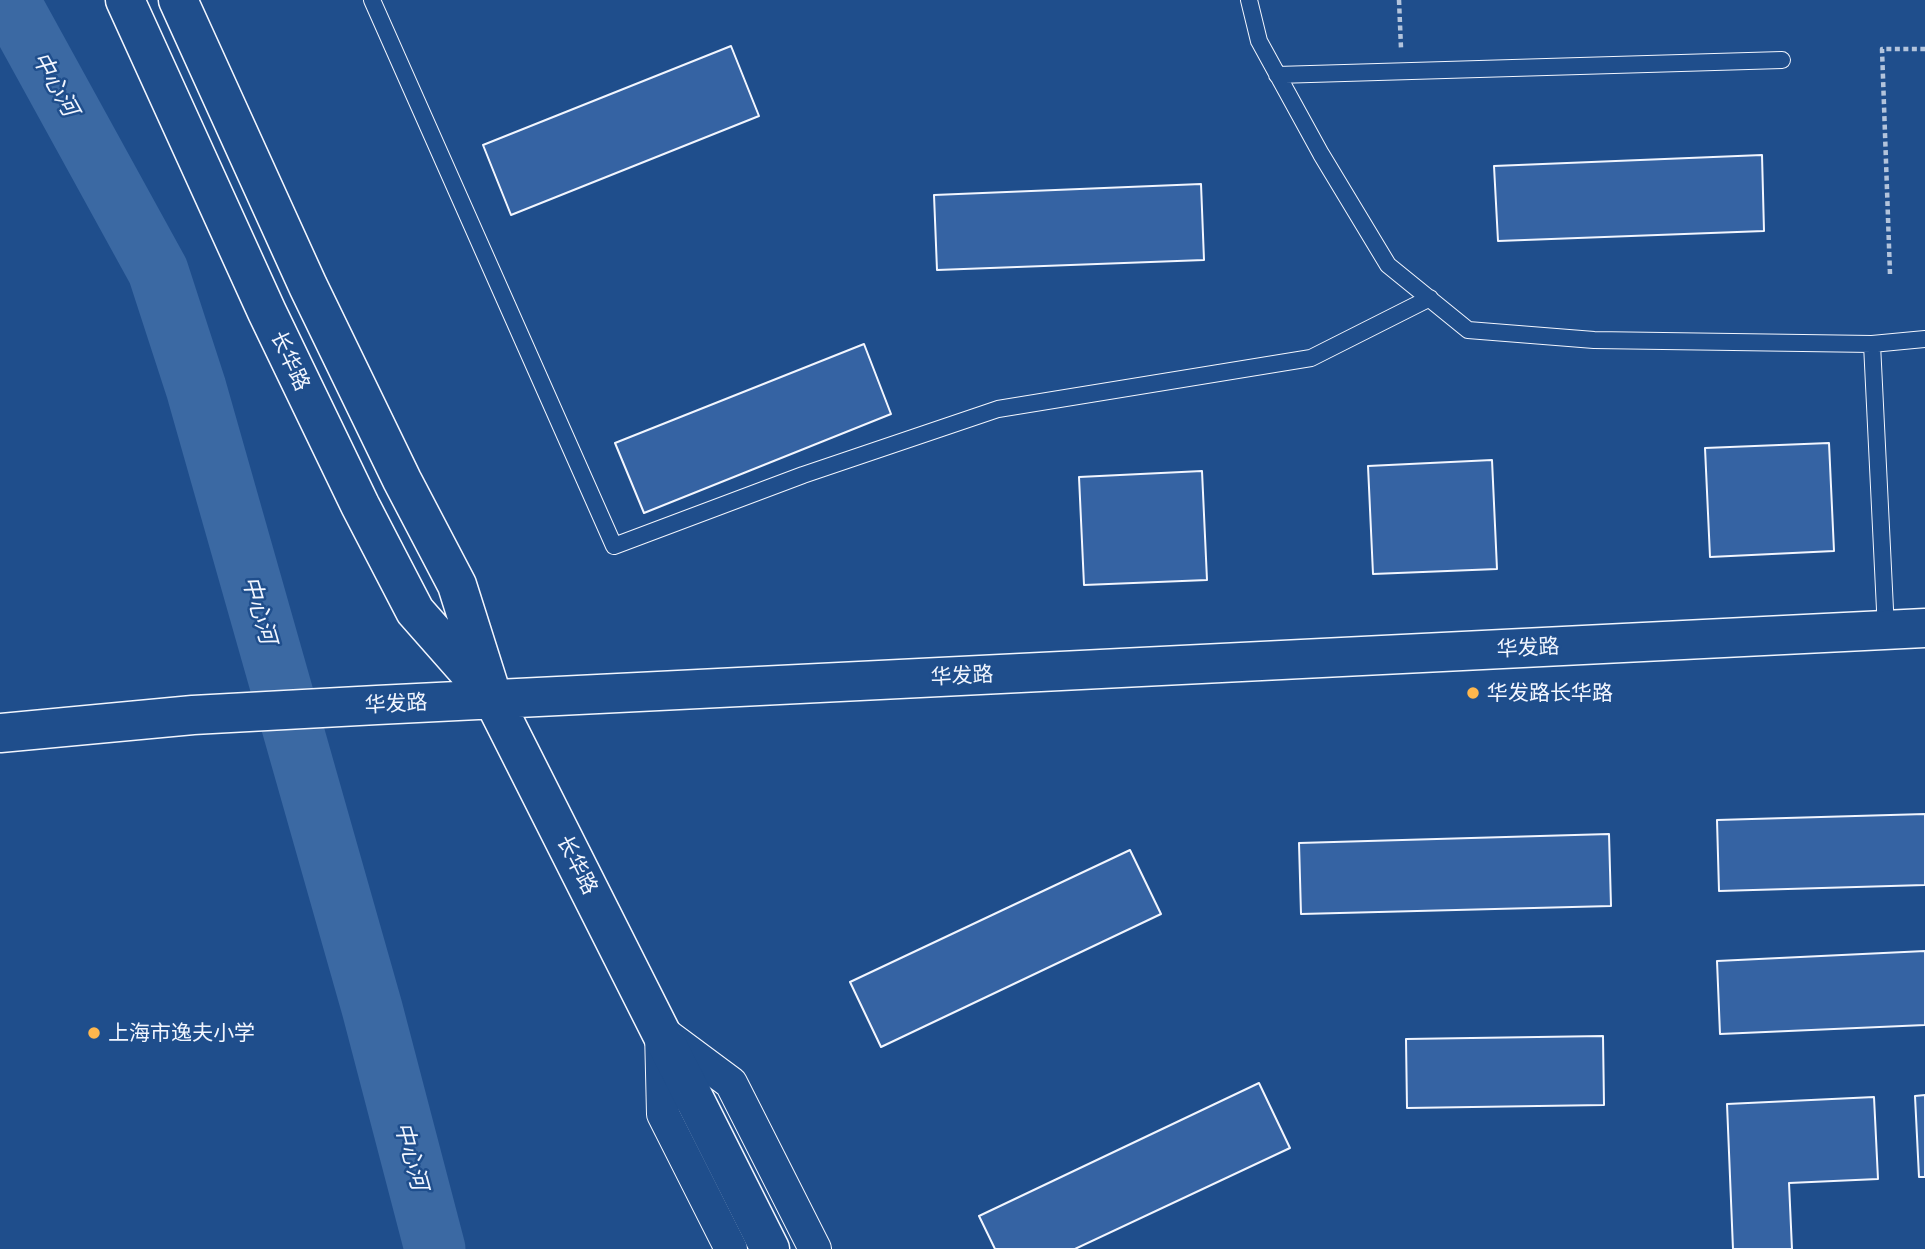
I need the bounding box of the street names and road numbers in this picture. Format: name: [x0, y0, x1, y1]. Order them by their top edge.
street label: 长华路: [265, 327, 315, 395]
street label: 华发路: [1496, 634, 1560, 662]
street label: 华发路: [930, 662, 994, 690]
street label: 华发路: [364, 690, 428, 718]
street label: 长华路: [551, 831, 603, 899]

